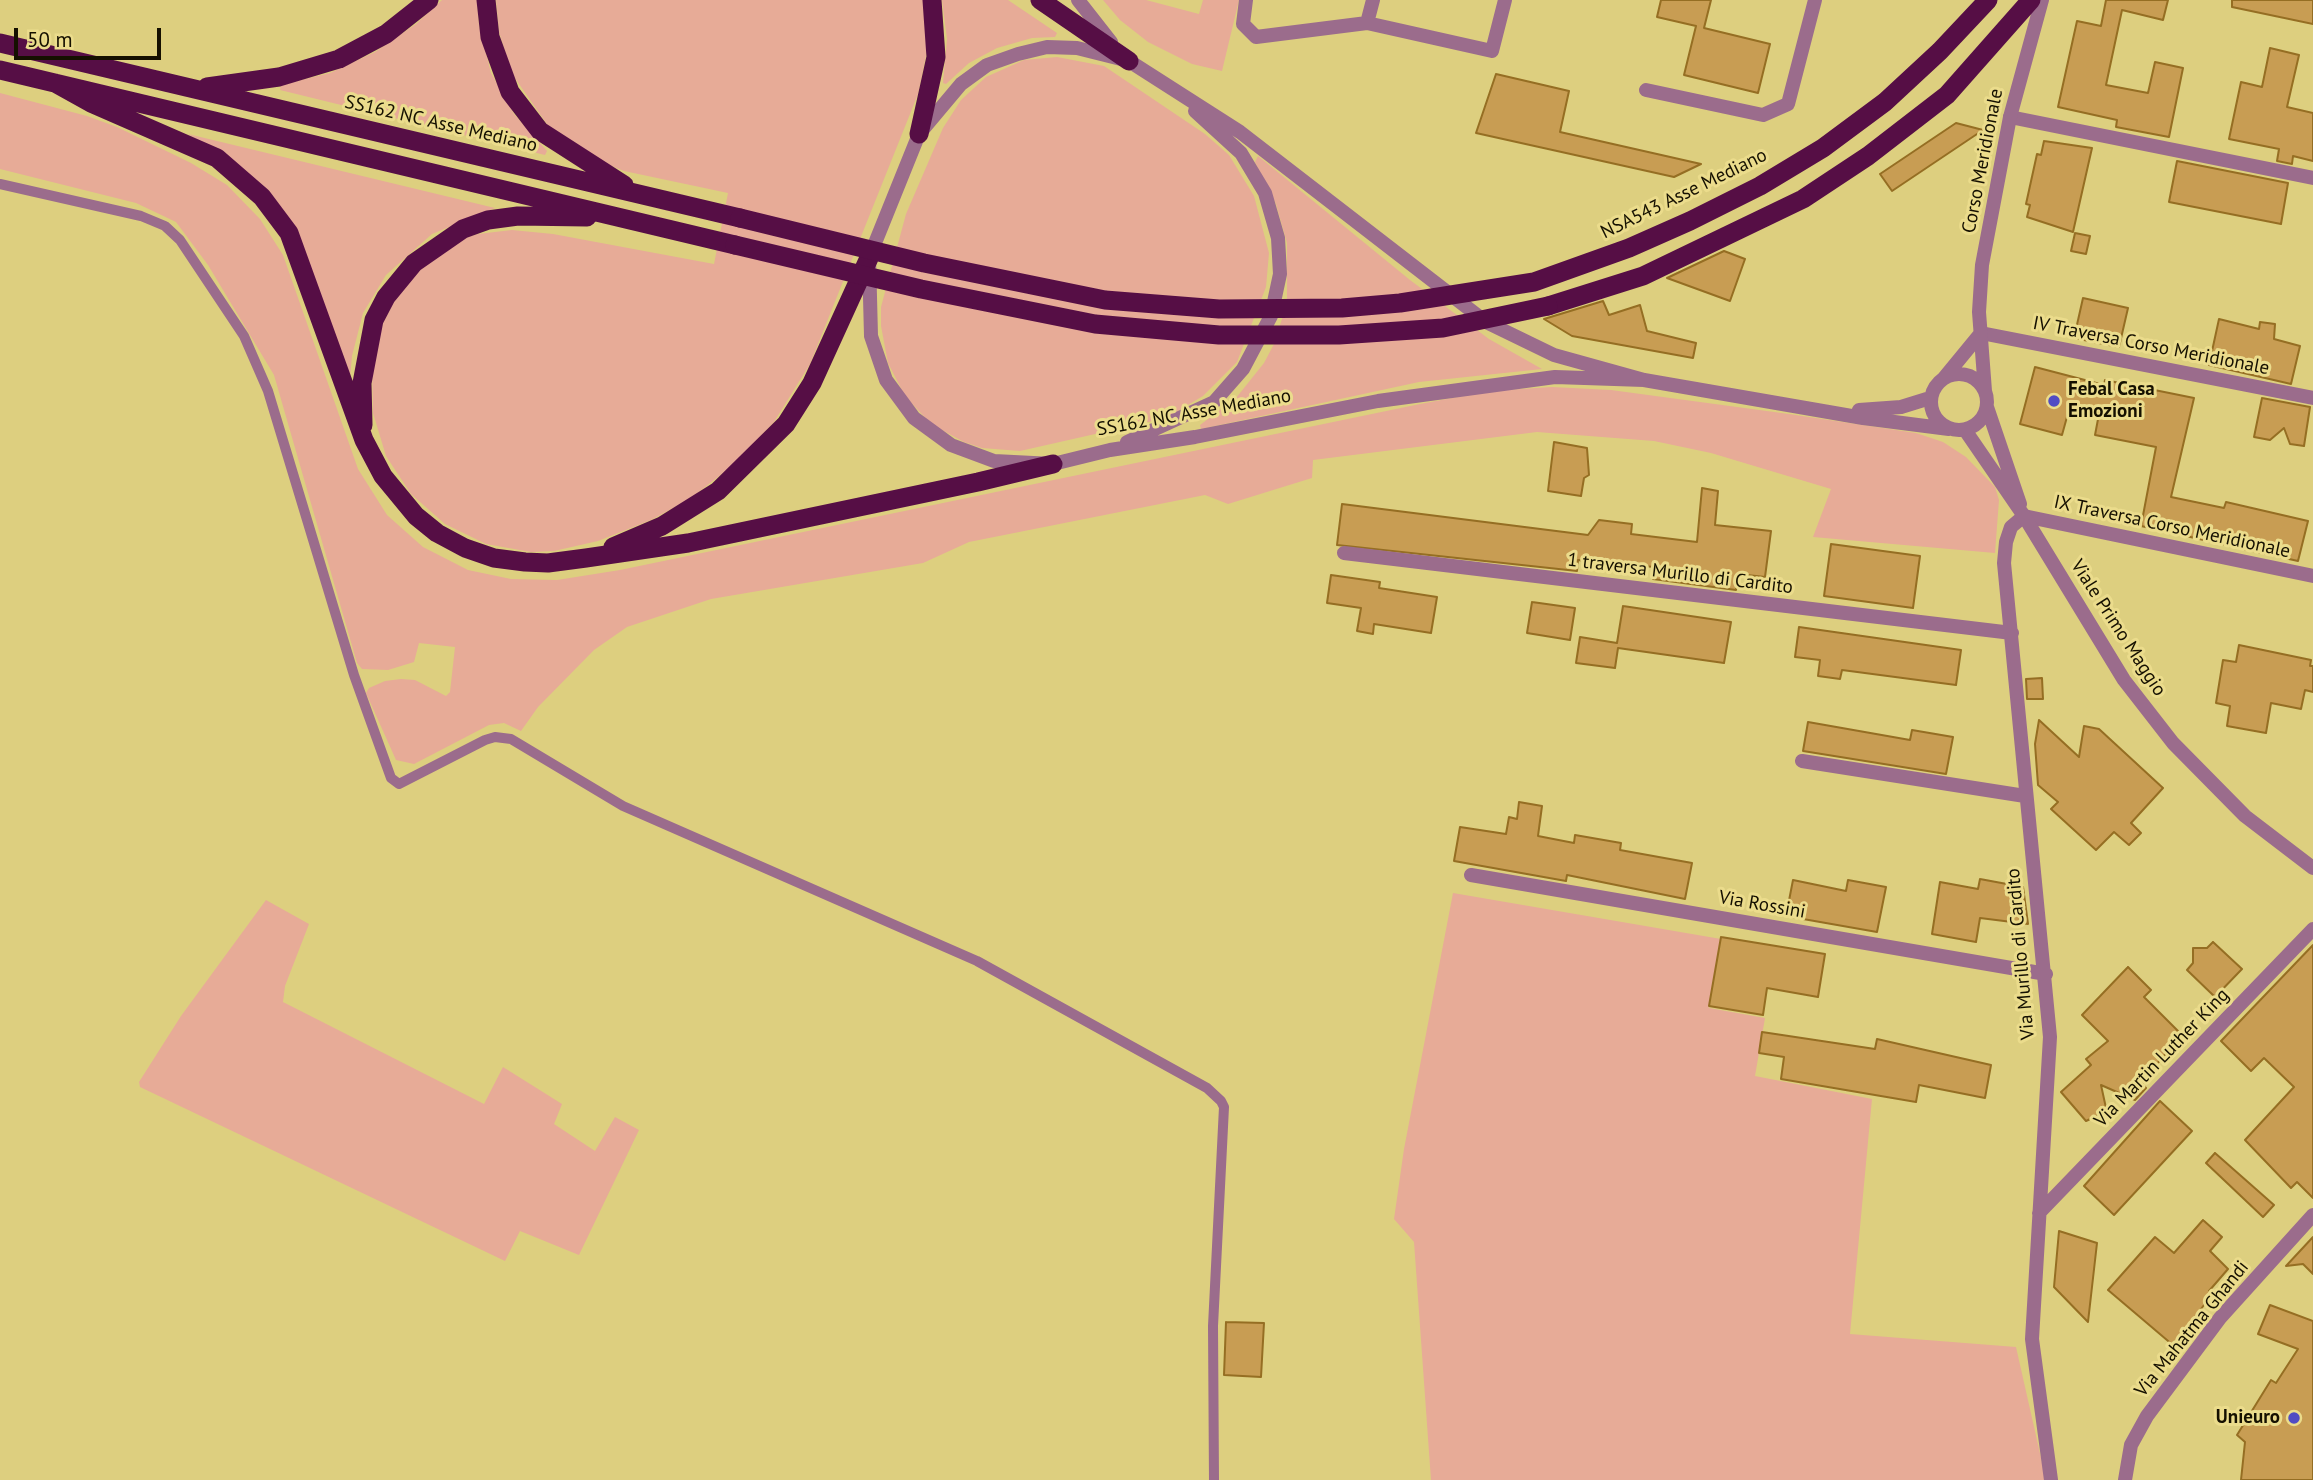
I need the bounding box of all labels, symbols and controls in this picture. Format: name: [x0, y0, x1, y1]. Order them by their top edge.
scale bar: [18, 14, 164, 58]
text: 50 m: [27, 26, 73, 53]
street label: Corso Meridionale: [1958, 87, 2008, 235]
street label: SS162 NC Asse Mediano: [343, 91, 539, 157]
street label: NSA543 Asse Mediano: [1597, 144, 1771, 244]
street label: IV Traversa Corso Meridionale: [2031, 312, 2271, 380]
place label: Febal Casa Emozioni: [2068, 379, 2155, 423]
street label: SS162 NC Asse Mediano: [1095, 385, 1293, 441]
marker: Febal Casa Emozioni: [2046, 393, 2062, 409]
street label: IX Traversa Corso Meridionale: [2052, 491, 2292, 563]
street label: 1 traversa Murillo di Cardito: [1566, 549, 1794, 599]
street label: Viale Primo Maggio: [2065, 556, 2171, 700]
street label: Via Murillo di Cardito: [2002, 867, 2040, 1041]
street label: Via Rossini: [1717, 886, 1807, 924]
street label: Via Martin Luther King: [2090, 984, 2234, 1132]
street label: Via Mahatma Ghandi: [2130, 1256, 2254, 1402]
place label: Unieuro: [2216, 1407, 2280, 1429]
marker: Unieuro: [2286, 1410, 2302, 1426]

